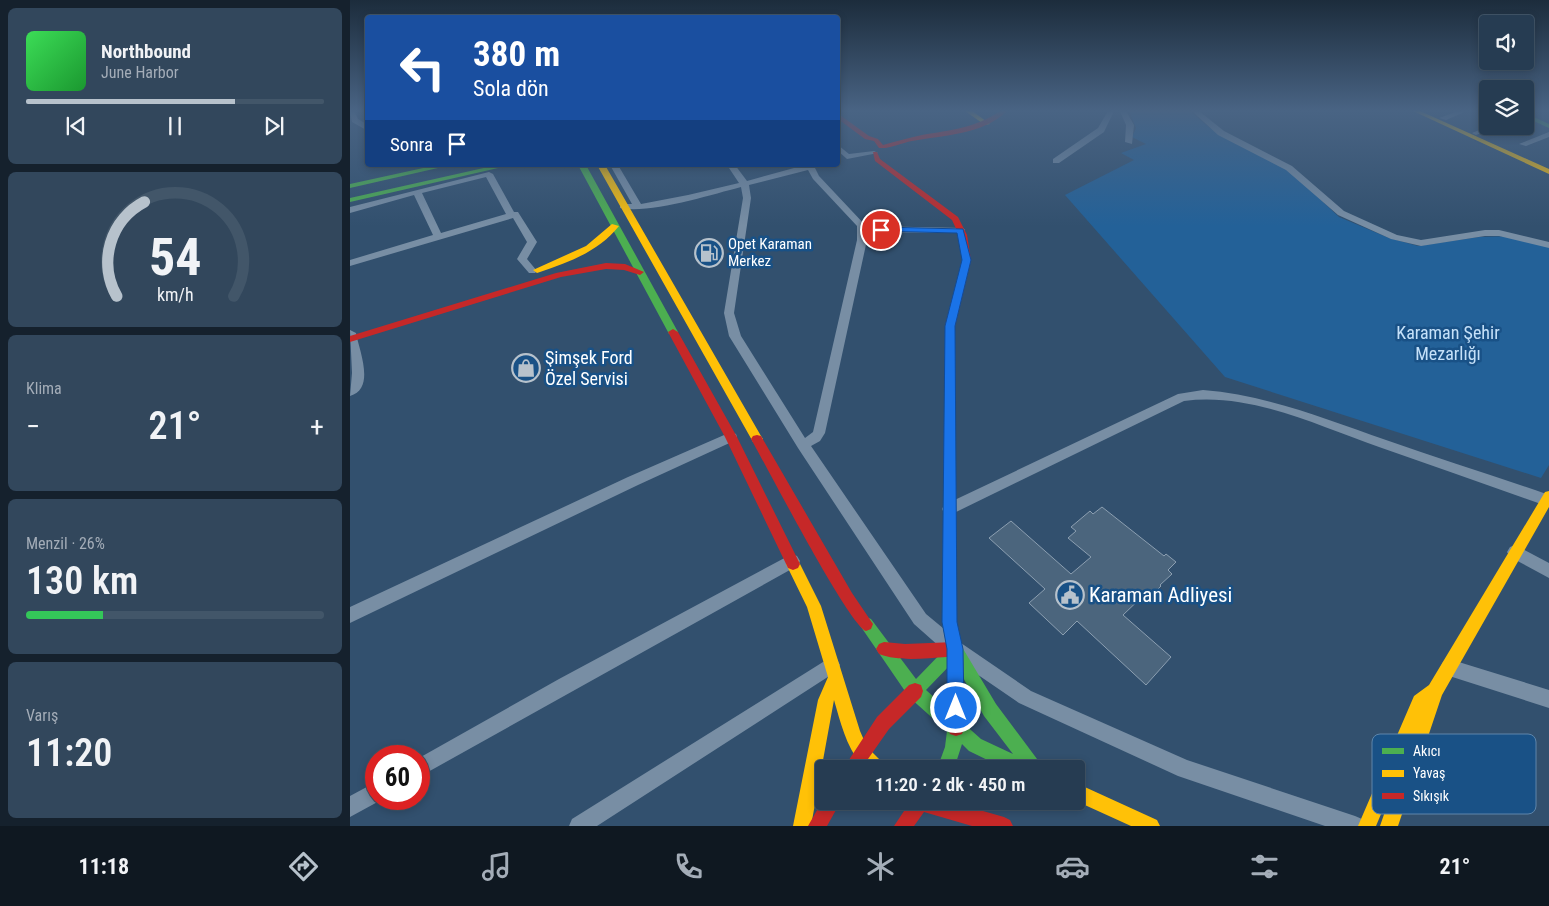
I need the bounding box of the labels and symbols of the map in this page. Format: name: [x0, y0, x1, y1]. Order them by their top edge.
pin: [860, 209, 902, 251]
place label: Opet Karaman Merkez: [728, 235, 812, 270]
fuel station icon: Opet Karaman Merkez: [694, 238, 724, 268]
park label: Karaman Şehir Mezarlığı: [1396, 322, 1500, 364]
place label: Şimşek Ford Özel Servisi: [545, 347, 633, 389]
shop icon: Şimşek Ford Özel Servisi: [511, 353, 541, 383]
public building icon: Karaman Adliyesi: [1055, 580, 1085, 610]
place label: Karaman Adliyesi: [1089, 583, 1232, 607]
position arrow: [929, 681, 981, 733]
legend: [1372, 734, 1536, 814]
text: Akıcı: [1413, 743, 1440, 759]
speed limit sign: 60: [365, 745, 430, 810]
text: Yavaş: [1413, 765, 1445, 781]
text: Sıkışık: [1413, 788, 1450, 804]

